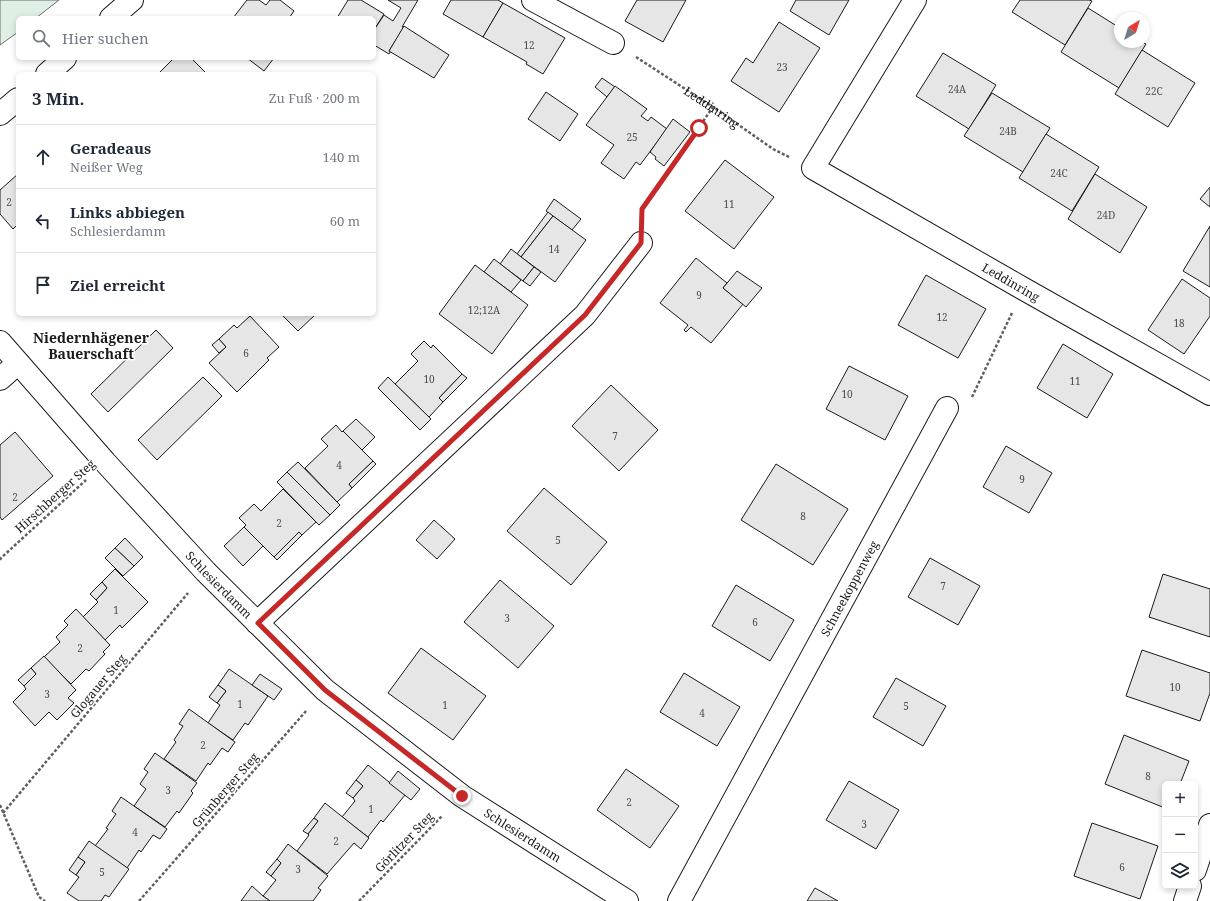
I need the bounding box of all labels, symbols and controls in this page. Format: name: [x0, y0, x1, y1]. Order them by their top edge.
north arrow: [1114, 12, 1150, 48]
search box: [16, 16, 376, 60]
icon: search: [30, 27, 52, 49]
text: Hier suchen: [62, 28, 149, 48]
house number: 12: [523, 38, 535, 52]
house number: 23: [776, 60, 788, 74]
street label: Leddinring: [681, 82, 744, 132]
house number: 24A: [948, 82, 967, 96]
house number: 22C: [1145, 84, 1163, 98]
text: 3 Min.: [32, 87, 85, 110]
text: Zu Fuß · 200 m: [269, 89, 360, 107]
route start: [690, 119, 708, 137]
house number: 24B: [999, 124, 1017, 138]
house number: 25: [626, 130, 638, 144]
text: Geradeaus: [70, 138, 151, 158]
icon: ahead: [32, 146, 54, 168]
text: 140 m: [323, 148, 360, 166]
text: Neißer Weg: [70, 158, 143, 176]
house number: 24C: [1050, 166, 1068, 180]
house number: 2: [6, 195, 12, 209]
house number: 11: [723, 197, 735, 211]
text: Links abbiegen: [70, 202, 185, 222]
house number: 24D: [1097, 208, 1115, 222]
icon: left: [32, 210, 54, 232]
text: 60 m: [330, 212, 360, 230]
text: Schlesierdamm: [70, 222, 166, 240]
house number: 14: [548, 242, 560, 256]
street label: Leddinring: [979, 258, 1044, 305]
icon: arrive: [32, 274, 54, 296]
text: Ziel erreicht: [70, 275, 165, 295]
house number: 9: [696, 288, 702, 302]
house number: 12;12A: [468, 303, 501, 317]
house number: 12: [936, 310, 948, 324]
house number: 18: [1173, 316, 1185, 330]
district label: Niedernhägener Bauerschaft: [33, 328, 150, 363]
house number: 6: [243, 346, 249, 360]
house number: 10: [423, 372, 435, 386]
house number: 11: [1069, 374, 1081, 388]
house number: 10: [841, 387, 853, 401]
house number: 7: [612, 429, 618, 443]
street label: Hirschberger Steg: [11, 455, 99, 537]
house number: 4: [336, 458, 342, 472]
house number: 9: [1019, 472, 1025, 486]
house number: 2: [12, 490, 18, 504]
house number: 8: [800, 509, 806, 523]
house number: 2: [276, 516, 282, 530]
house number: 5: [555, 533, 561, 547]
street label: Schneekoppenweg: [816, 537, 882, 639]
street label: Schlesierdamm: [182, 547, 256, 622]
house number: 7: [940, 579, 946, 593]
house number: 1: [113, 603, 119, 617]
house number: 3: [504, 611, 510, 625]
house number: 6: [752, 615, 758, 629]
house number: 2: [77, 641, 83, 655]
street label: Glogauer Steg: [66, 650, 130, 722]
house number: 10: [1169, 680, 1181, 694]
house number: 3: [44, 687, 50, 701]
house number: 1: [237, 697, 243, 711]
house number: 1: [442, 698, 448, 712]
house number: 5: [903, 699, 909, 713]
house number: 4: [699, 706, 705, 720]
house number: 2: [200, 738, 206, 752]
street label: Grünberger Steg: [188, 748, 263, 831]
house number: 8: [1145, 769, 1151, 783]
map controls: [1162, 781, 1198, 889]
button: +: [1162, 781, 1198, 817]
house number: 3: [165, 783, 171, 797]
route end: [453, 787, 471, 805]
house number: 2: [626, 795, 632, 809]
house number: 1: [368, 802, 374, 816]
street label: Schlesierdamm: [481, 804, 565, 866]
street label: Görlitzer Steg: [371, 808, 438, 876]
house number: 3: [861, 817, 867, 831]
button: −: [1162, 817, 1198, 853]
house number: 4: [132, 825, 138, 839]
house number: 2: [333, 834, 339, 848]
button: layers: [1162, 853, 1198, 889]
house number: 6: [1119, 860, 1125, 874]
house number: 3: [295, 862, 301, 876]
house number: 5: [99, 865, 105, 879]

